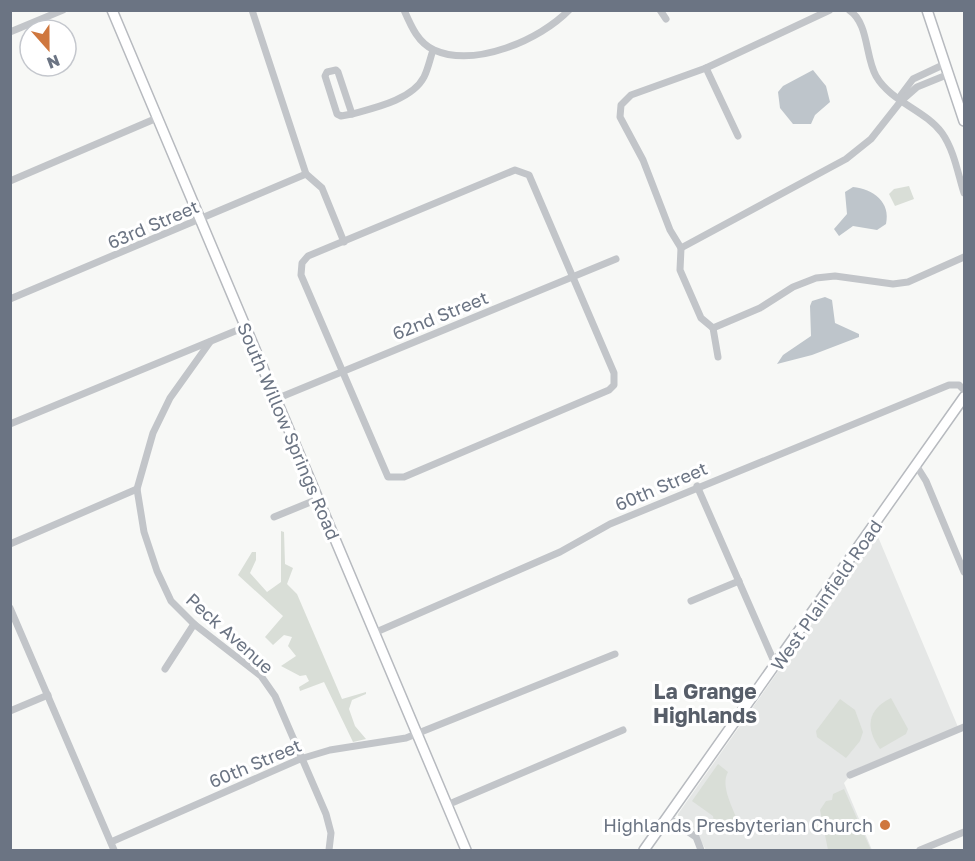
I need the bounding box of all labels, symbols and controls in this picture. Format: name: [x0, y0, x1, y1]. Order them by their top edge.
north arrow: [18, 18, 78, 78]
text: N: [44, 50, 63, 74]
street label: 63rd Street: [104, 195, 202, 253]
street label: 62nd Street: [389, 286, 491, 344]
street label: South Willow Springs Road: [233, 319, 345, 543]
street label: 60th Street: [612, 457, 710, 515]
street label: West Plainfield Road: [766, 515, 886, 675]
street label: Peck Avenue: [182, 588, 278, 678]
district label: La Grange Highlands: [653, 678, 757, 728]
street label: 60th Street: [206, 734, 304, 792]
place label: Highlands Presbyterian Church: [603, 814, 873, 836]
marker: Highlands Presbyterian Church: [878, 818, 892, 832]

